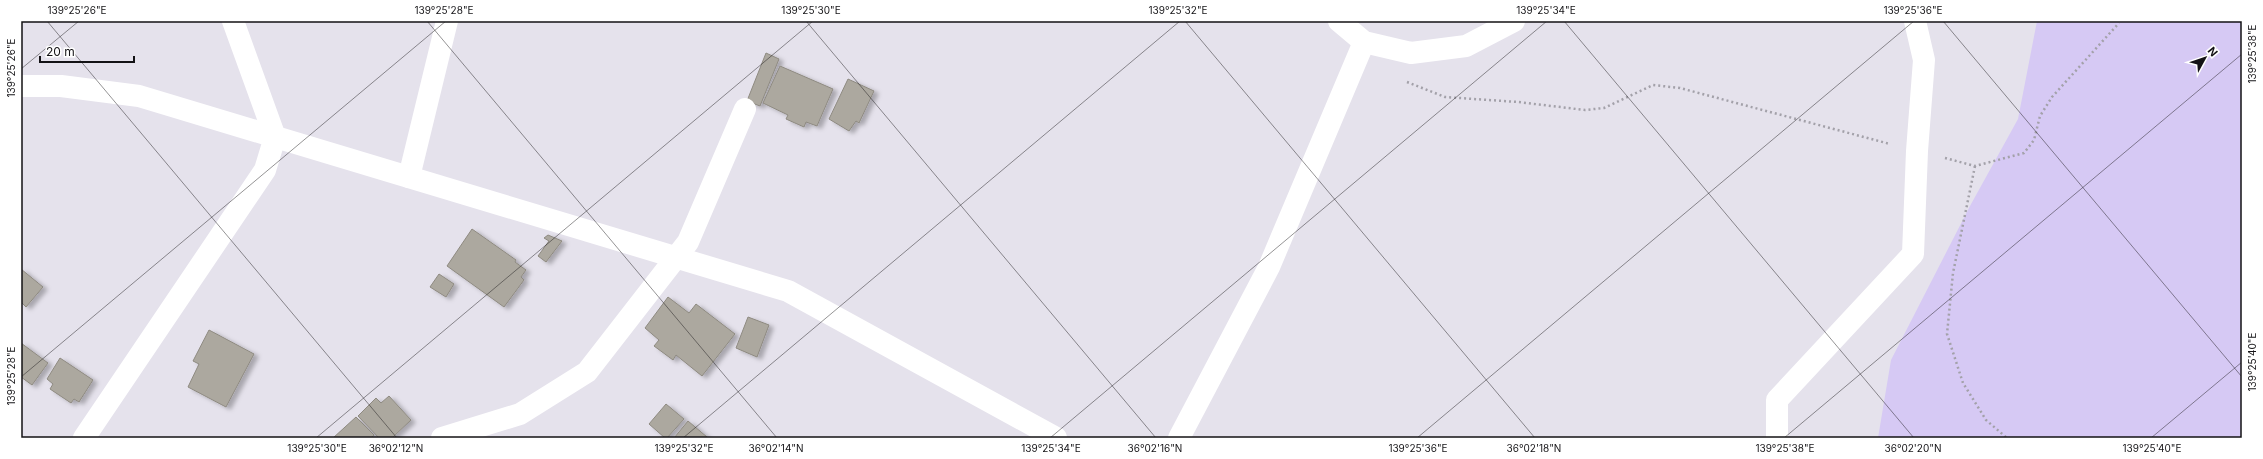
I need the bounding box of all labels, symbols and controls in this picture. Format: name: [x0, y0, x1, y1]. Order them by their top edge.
text: 139°25'26"E: [47, 4, 107, 16]
text: 139°25'28"E: [414, 4, 474, 16]
text: 139°25'30"E: [781, 4, 841, 16]
text: 139°25'32"E: [1148, 4, 1208, 16]
text: 139°25'34"E: [1516, 4, 1576, 16]
text: 139°25'36"E: [1883, 4, 1943, 16]
text: 139°25'38"E: [2246, 24, 2258, 84]
text: 139°25'26"E: [5, 38, 17, 98]
scale bar: [40, 38, 134, 64]
north arrow: [2185, 38, 2225, 78]
text: 20 m: [46, 44, 75, 59]
text: N: [2205, 44, 2221, 59]
text: 139°25'40"E: [2246, 333, 2258, 392]
text: 139°25'28"E: [5, 346, 17, 406]
text: 139°25'30"E: [287, 442, 347, 454]
text: 36°02'12"N: [369, 442, 423, 454]
text: 139°25'32"E: [654, 442, 714, 454]
text: 36°02'14"N: [748, 442, 804, 454]
text: 139°25'34"E: [1021, 442, 1081, 454]
text: 36°02'16"N: [1128, 442, 1182, 454]
text: 139°25'36"E: [1388, 442, 1448, 454]
text: 36°02'18"N: [1507, 442, 1561, 454]
text: 139°25'38"E: [1755, 442, 1815, 454]
text: 36°02'20"N: [1885, 442, 1941, 454]
text: 139°25'40"E: [2123, 442, 2182, 454]

